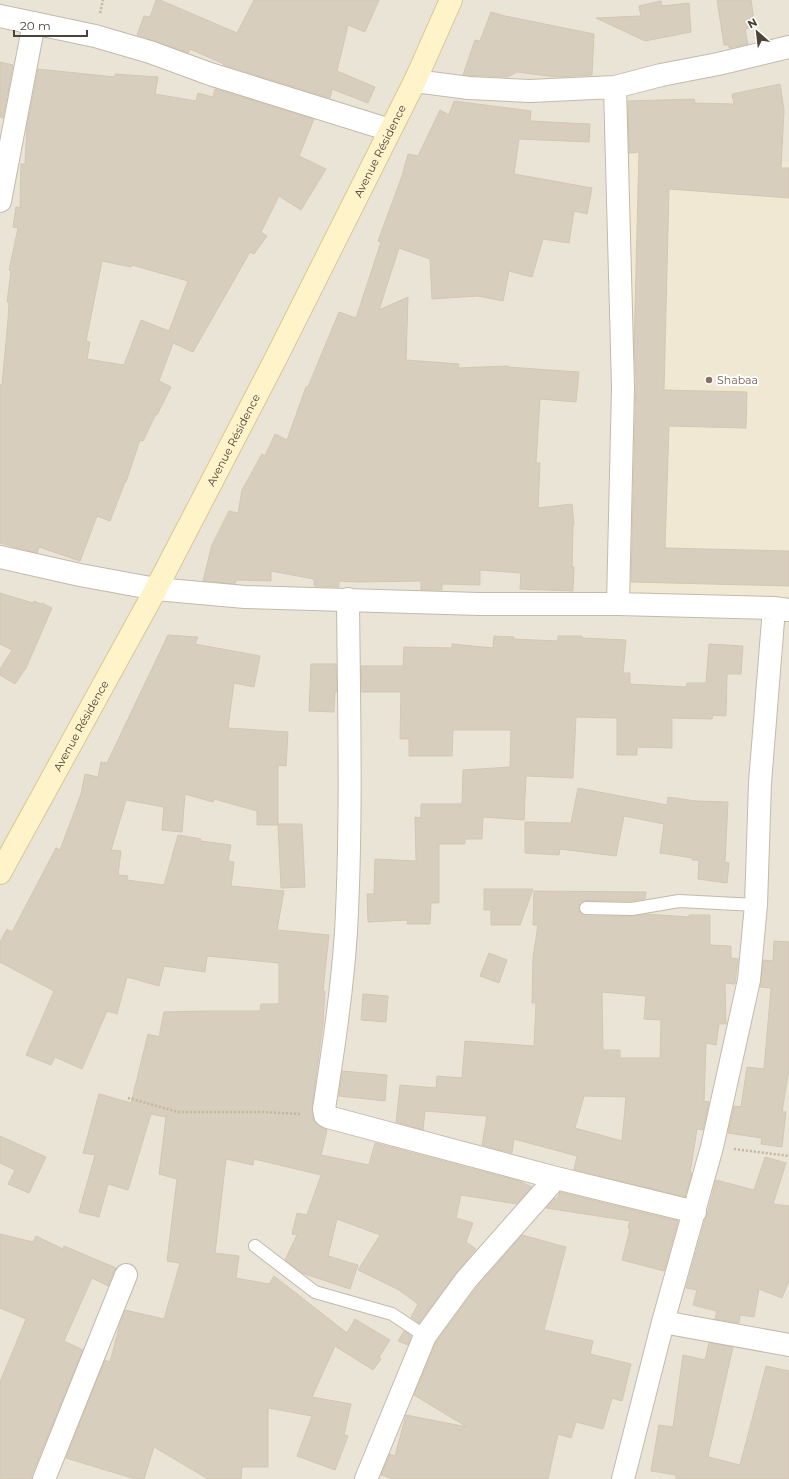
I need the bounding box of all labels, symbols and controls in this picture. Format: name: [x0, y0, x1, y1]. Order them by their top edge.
scale bar: [14, 12, 87, 38]
north arrow: [737, 12, 777, 52]
text: N: [745, 15, 760, 31]
text: 20 m: [20, 18, 51, 33]
street label: Avenue Résidence: [351, 102, 409, 200]
place label: Shabaa: [717, 373, 758, 387]
marker: Shabaa: [704, 375, 714, 385]
street label: Avenue Résidence: [204, 391, 263, 488]
street label: Avenue Résidence: [50, 677, 112, 774]

